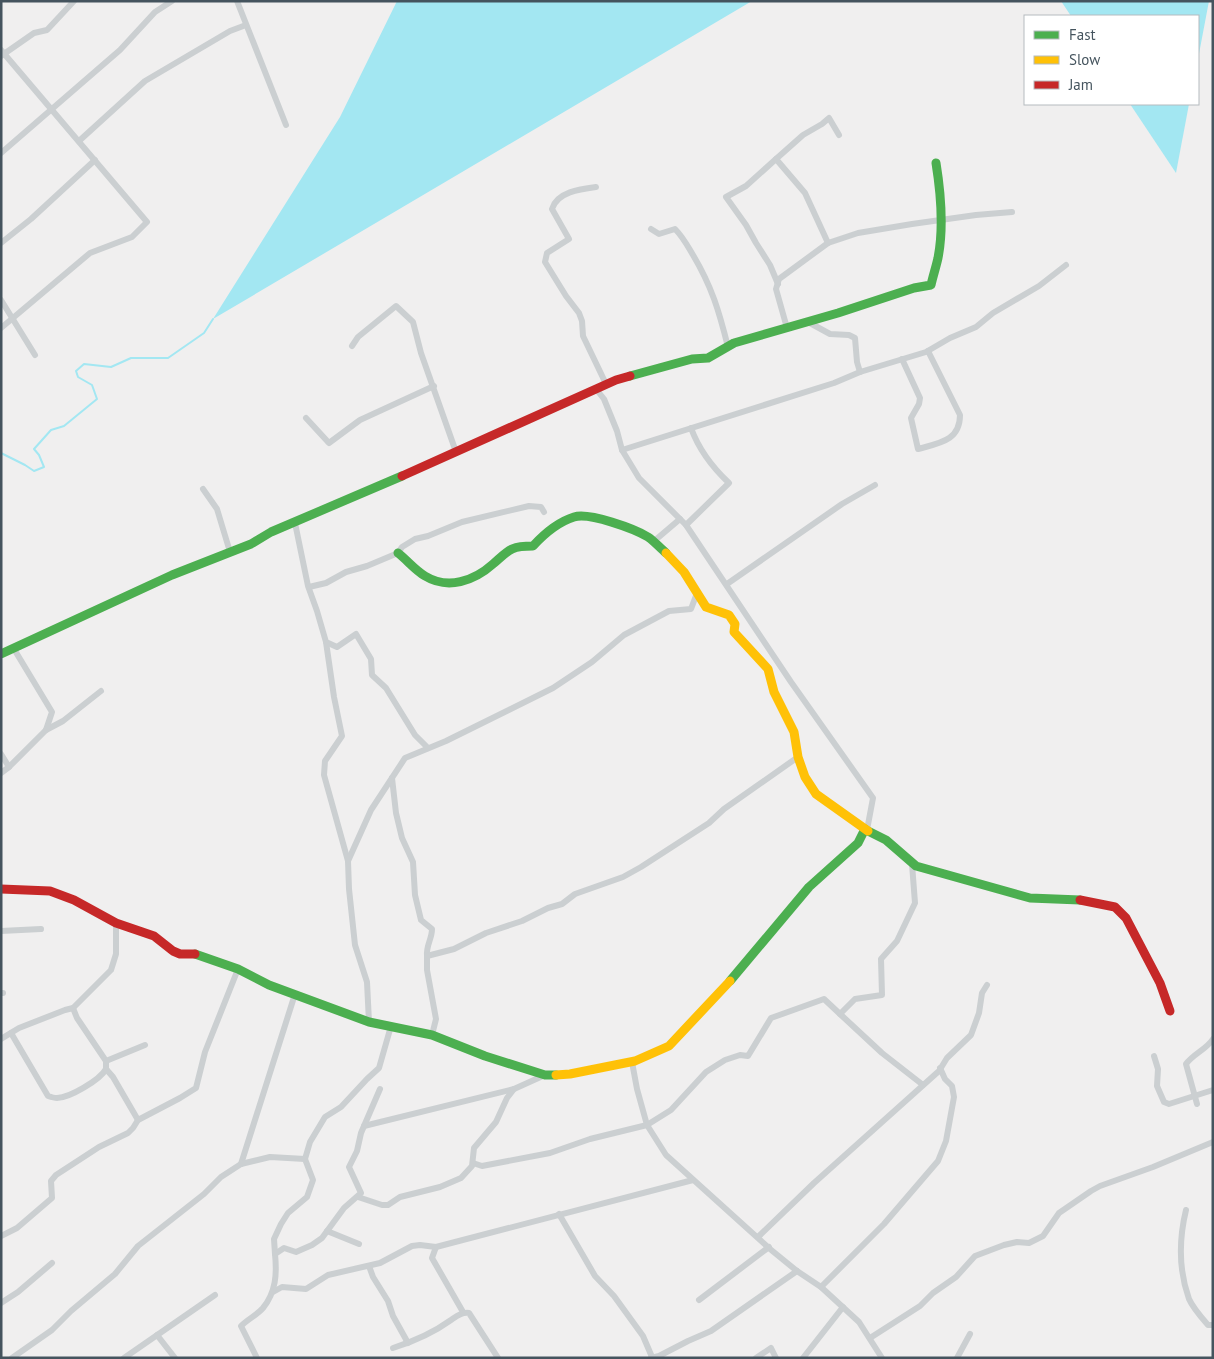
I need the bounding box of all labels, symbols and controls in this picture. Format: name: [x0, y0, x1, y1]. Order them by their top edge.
legend: [1024, 15, 1199, 105]
text: Fast: [1069, 25, 1096, 44]
text: Slow: [1069, 50, 1100, 69]
text: Jam: [1068, 75, 1093, 94]

